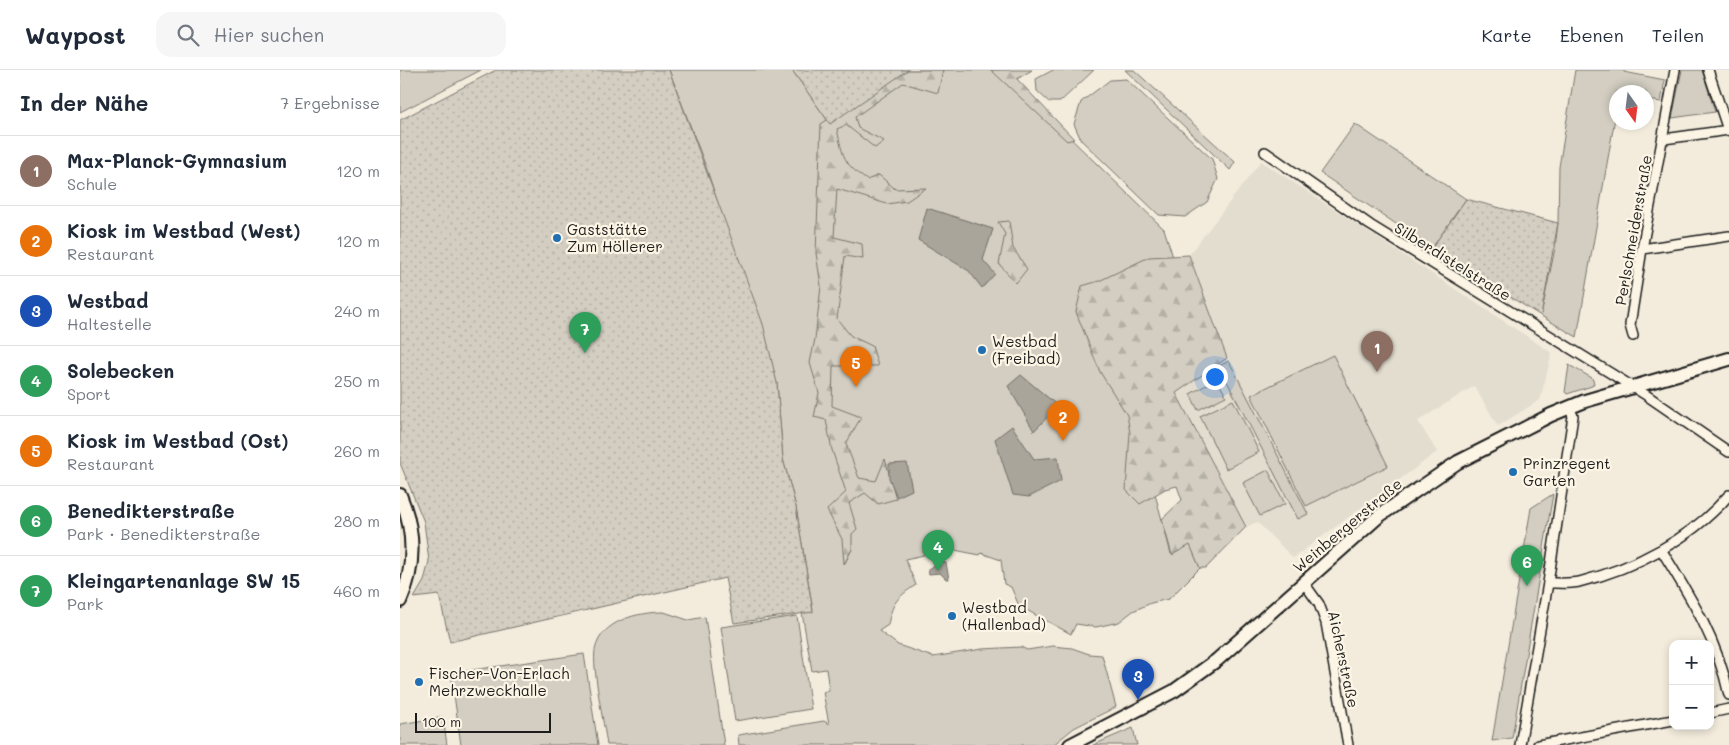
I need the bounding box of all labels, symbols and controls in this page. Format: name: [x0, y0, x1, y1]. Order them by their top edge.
search box: [156, 12, 506, 57]
text: Waypost: [25, 19, 126, 50]
icon: search: [174, 21, 202, 49]
text: Hier suchen: [214, 22, 324, 47]
text: Karte: [1481, 23, 1532, 47]
text: Ebenen: [1560, 23, 1624, 47]
text: Teilen: [1652, 23, 1704, 47]
north arrow: [1609, 85, 1654, 130]
text: In der Nähe: [20, 89, 148, 116]
text: 7 Ergebnisse: [280, 92, 380, 113]
text: Max-Planck-Gymnasium: [67, 148, 287, 173]
street label: Perlschneiderstraße: [1610, 153, 1656, 307]
text: 1: [32, 160, 40, 181]
text: 120 m: [336, 160, 380, 181]
text: Schule: [67, 173, 117, 194]
street label: Silberdistelstraße: [1391, 217, 1515, 305]
text: Kiosk im Westbad (West): [67, 218, 300, 243]
place label: Gaststätte Zum Höllerer: [567, 219, 663, 256]
text: 2: [32, 230, 40, 251]
text: 120 m: [336, 230, 380, 251]
marker: Gaststätte Zum Höllerer: [551, 232, 563, 244]
text: Restaurant: [67, 243, 155, 264]
text: Westbad: [67, 288, 148, 313]
text: 3: [31, 300, 41, 321]
text: 240 m: [334, 300, 380, 321]
pin: 7: [569, 312, 601, 353]
text: Haltestelle: [67, 313, 152, 334]
place label: Westbad (Freibad): [992, 331, 1060, 368]
pin: 1: [1361, 331, 1393, 372]
marker: Westbad (Freibad): [976, 344, 988, 356]
pin: 5: [840, 346, 872, 387]
text: Solebecken: [67, 358, 174, 383]
your location: [1202, 364, 1228, 390]
text: 4: [31, 370, 41, 391]
text: 250 m: [334, 370, 380, 391]
text: Sport: [67, 383, 110, 404]
pin: 2: [1047, 400, 1079, 441]
text: Kiosk im Westbad (Ost): [67, 428, 288, 453]
text: 5: [31, 440, 41, 461]
text: 260 m: [334, 440, 380, 461]
text: Restaurant: [67, 453, 155, 474]
place label: Prinzregent Garten: [1523, 453, 1611, 490]
marker: Prinzregent Garten: [1507, 466, 1519, 478]
street label: Weinbergerstraße: [1288, 473, 1406, 577]
text: Benedikterstraße: [67, 498, 235, 523]
text: 6: [31, 510, 41, 531]
text: 280 m: [334, 510, 380, 531]
text: Park · Benedikterstraße: [67, 523, 260, 544]
pin: 4: [922, 530, 954, 571]
pin: 6: [1511, 545, 1543, 586]
text: Kleingartenanlage SW 15: [67, 568, 300, 593]
text: 7: [32, 580, 40, 601]
text: 460 m: [333, 580, 380, 601]
text: Park: [67, 593, 103, 614]
place label: Westbad (Hallenbad): [962, 597, 1046, 634]
street label: Aicherstraße: [1324, 609, 1364, 709]
marker: Westbad (Hallenbad): [946, 610, 958, 622]
map controls: [1669, 640, 1714, 730]
button: +: [1669, 640, 1714, 685]
pin: 3: [1122, 659, 1154, 700]
place label: Fischer-Von-Erlach Mehrzweckhalle: [429, 663, 569, 700]
marker: Fischer-Von-Erlach Mehrzweckhalle: [413, 676, 425, 688]
button: −: [1669, 685, 1714, 730]
scale bar: [415, 710, 551, 733]
text: 100 m: [422, 712, 461, 731]

